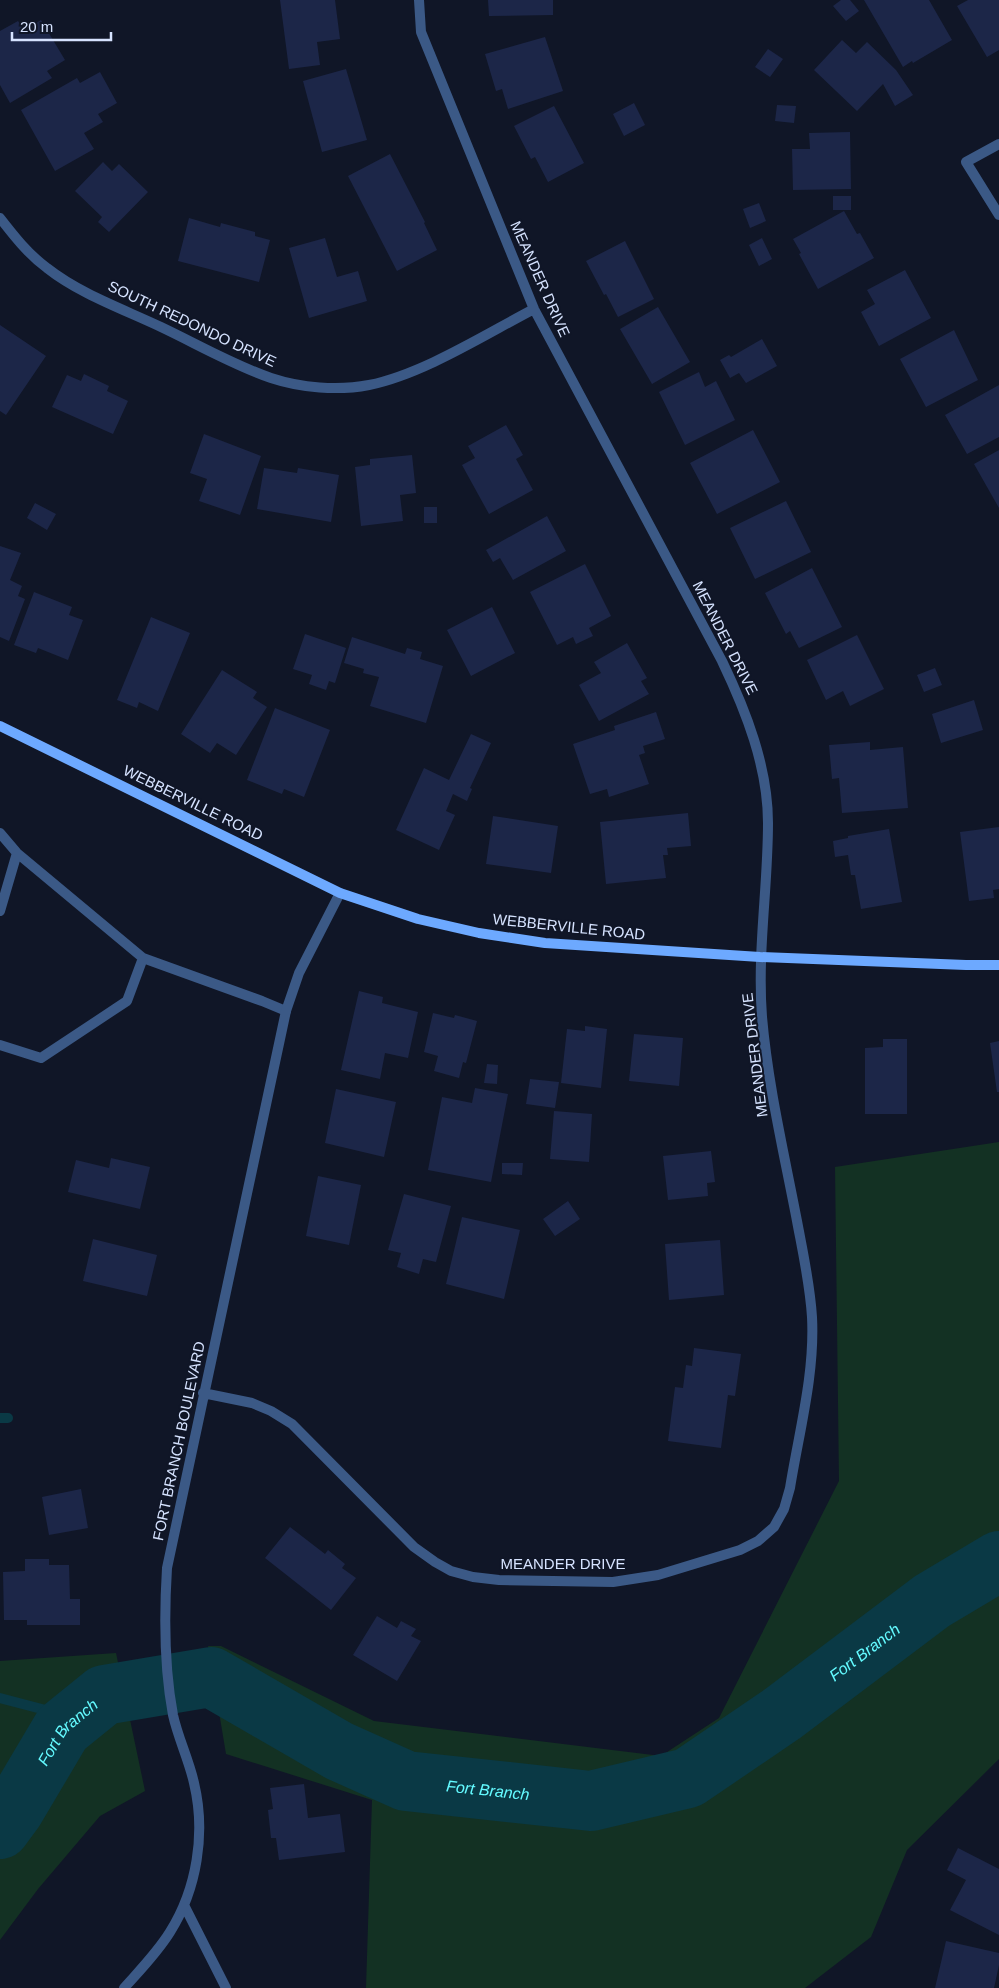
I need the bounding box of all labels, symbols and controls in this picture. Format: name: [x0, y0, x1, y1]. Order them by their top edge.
scale bar: [12, 10, 111, 42]
text: 20 m: [20, 18, 53, 35]
street label: MEANDER DRIVE: [507, 218, 574, 339]
street label: SOUTH REDONDO DRIVE: [106, 277, 279, 370]
street label: MEANDER DRIVE: [689, 578, 761, 697]
street label: WEBBERVILLE ROAD: [121, 761, 266, 844]
street label: WEBBERVILLE ROAD: [492, 910, 646, 943]
street label: MEANDER DRIVE: [738, 992, 771, 1118]
street label: FORT BRANCH BOULEVARD: [149, 1340, 208, 1542]
street label: MEANDER DRIVE: [500, 1555, 626, 1572]
water label: Fort Branch: [826, 1620, 903, 1684]
water label: Fort Branch: [34, 1696, 101, 1768]
water label: Fort Branch: [445, 1777, 530, 1803]

